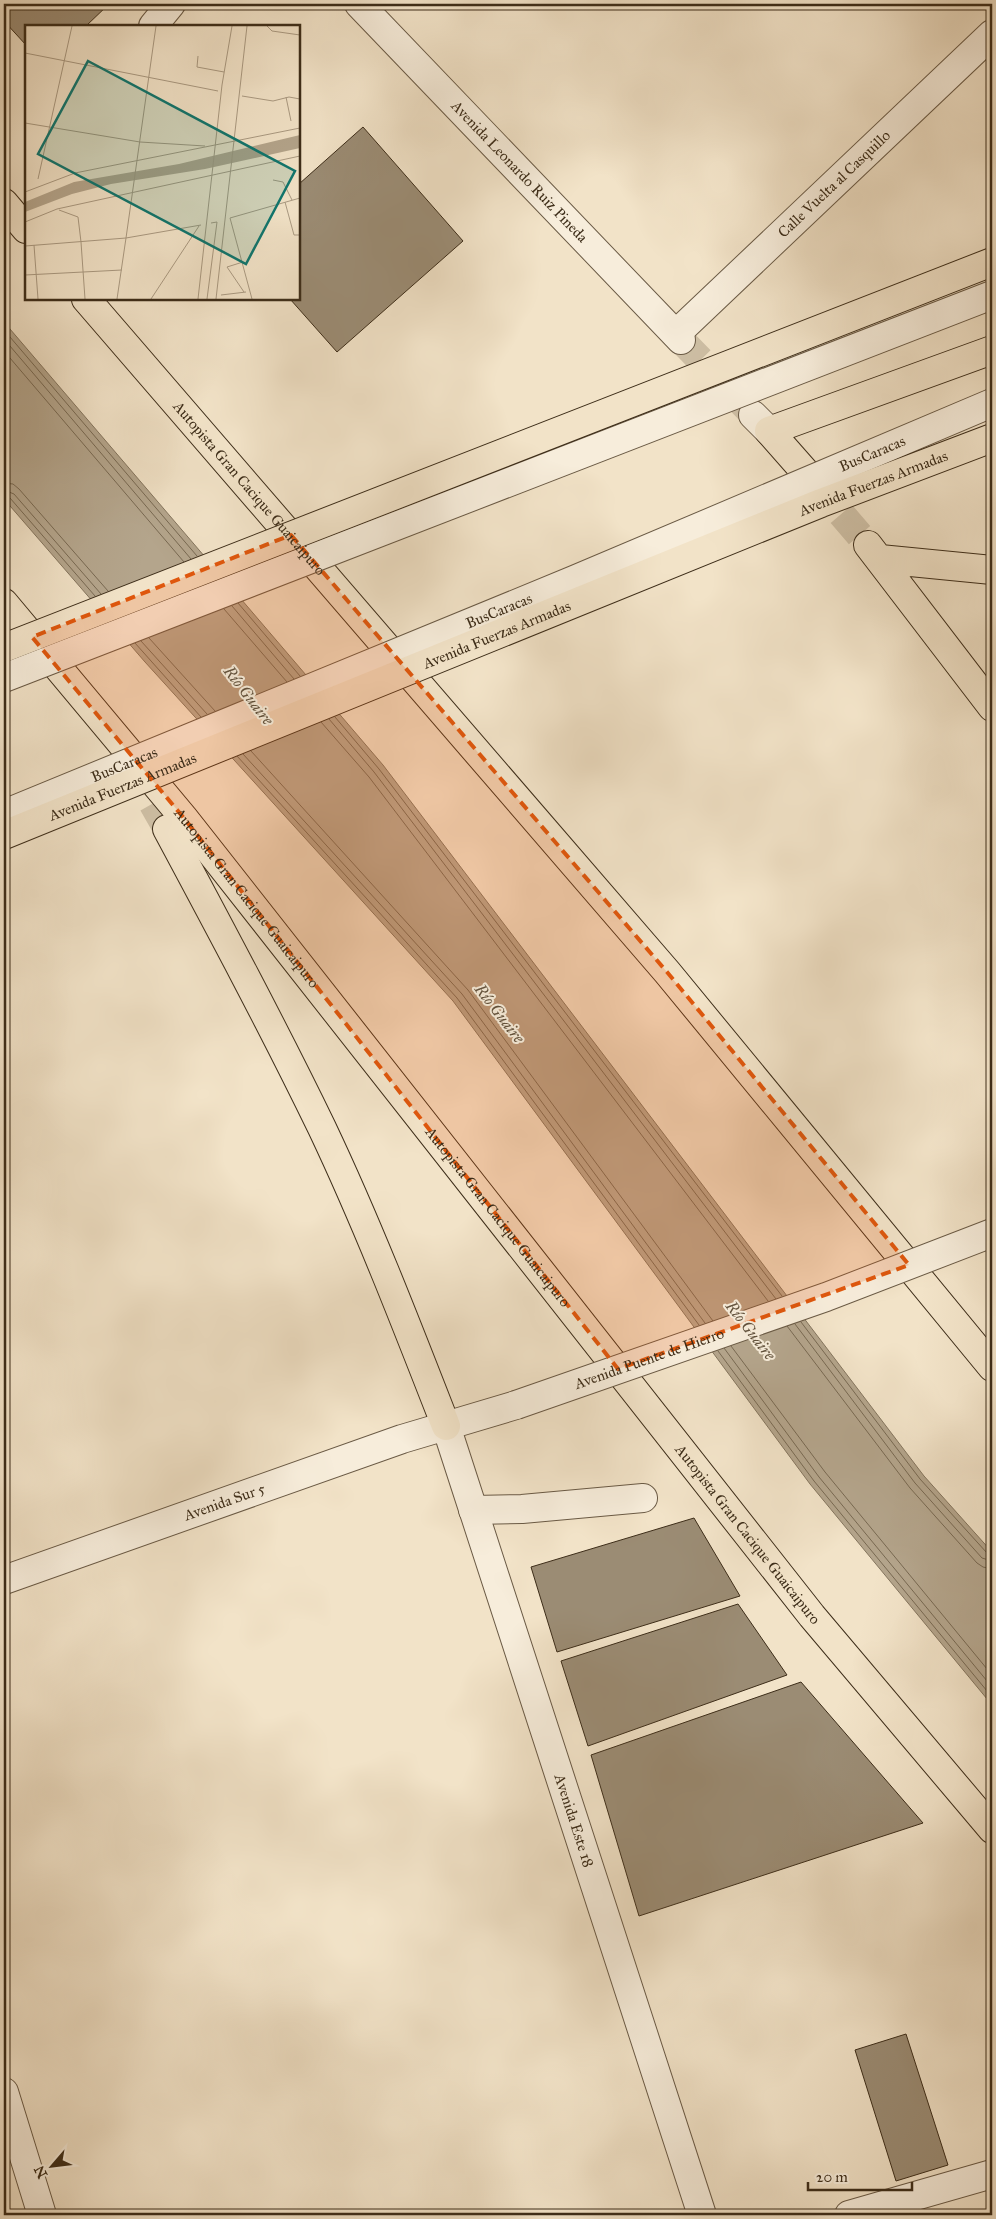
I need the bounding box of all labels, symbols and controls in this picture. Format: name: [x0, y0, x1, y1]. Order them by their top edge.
inset map: [25, 25, 300, 300]
street label: Avenida Leonardo Ruiz Pineda: [447, 96, 592, 247]
street label: Calle Vuelta al Casquillo: [774, 126, 894, 241]
street label: Autopista Gran Cacique Guaicaipuro: [169, 397, 330, 579]
street label: BusCaracas: [836, 432, 908, 476]
street label: Avenida Fuerzas Armadas: [796, 447, 950, 520]
street label: BusCaracas: [463, 589, 535, 632]
street label: Avenida Fuerzas Armadas: [420, 597, 573, 673]
water label: Río Guaire: [219, 661, 278, 729]
street label: BusCaracas: [88, 743, 160, 786]
street label: Avenida Fuerzas Armadas: [45, 749, 199, 825]
street label: Autopista Gran Cacique Guaicaipuro: [170, 804, 323, 992]
water label: Río Guaire: [470, 979, 529, 1047]
street label: Autopista Gran Cacique Guaicaipuro: [421, 1123, 574, 1311]
water label: Río Guaire: [721, 1296, 780, 1364]
street label: Avenida Puente de Hierro: [571, 1324, 727, 1393]
street label: Autopista Gran Cacique Guaicaipuro: [671, 1440, 824, 1628]
street label: Avenida Sur 5: [181, 1479, 267, 1525]
street label: Avenida Este 18: [550, 1771, 598, 1870]
north arrow: [28, 2142, 78, 2192]
scale bar: [808, 2159, 912, 2191]
text: N: [31, 2163, 51, 2181]
text: 20 m: [816, 2168, 848, 2186]

